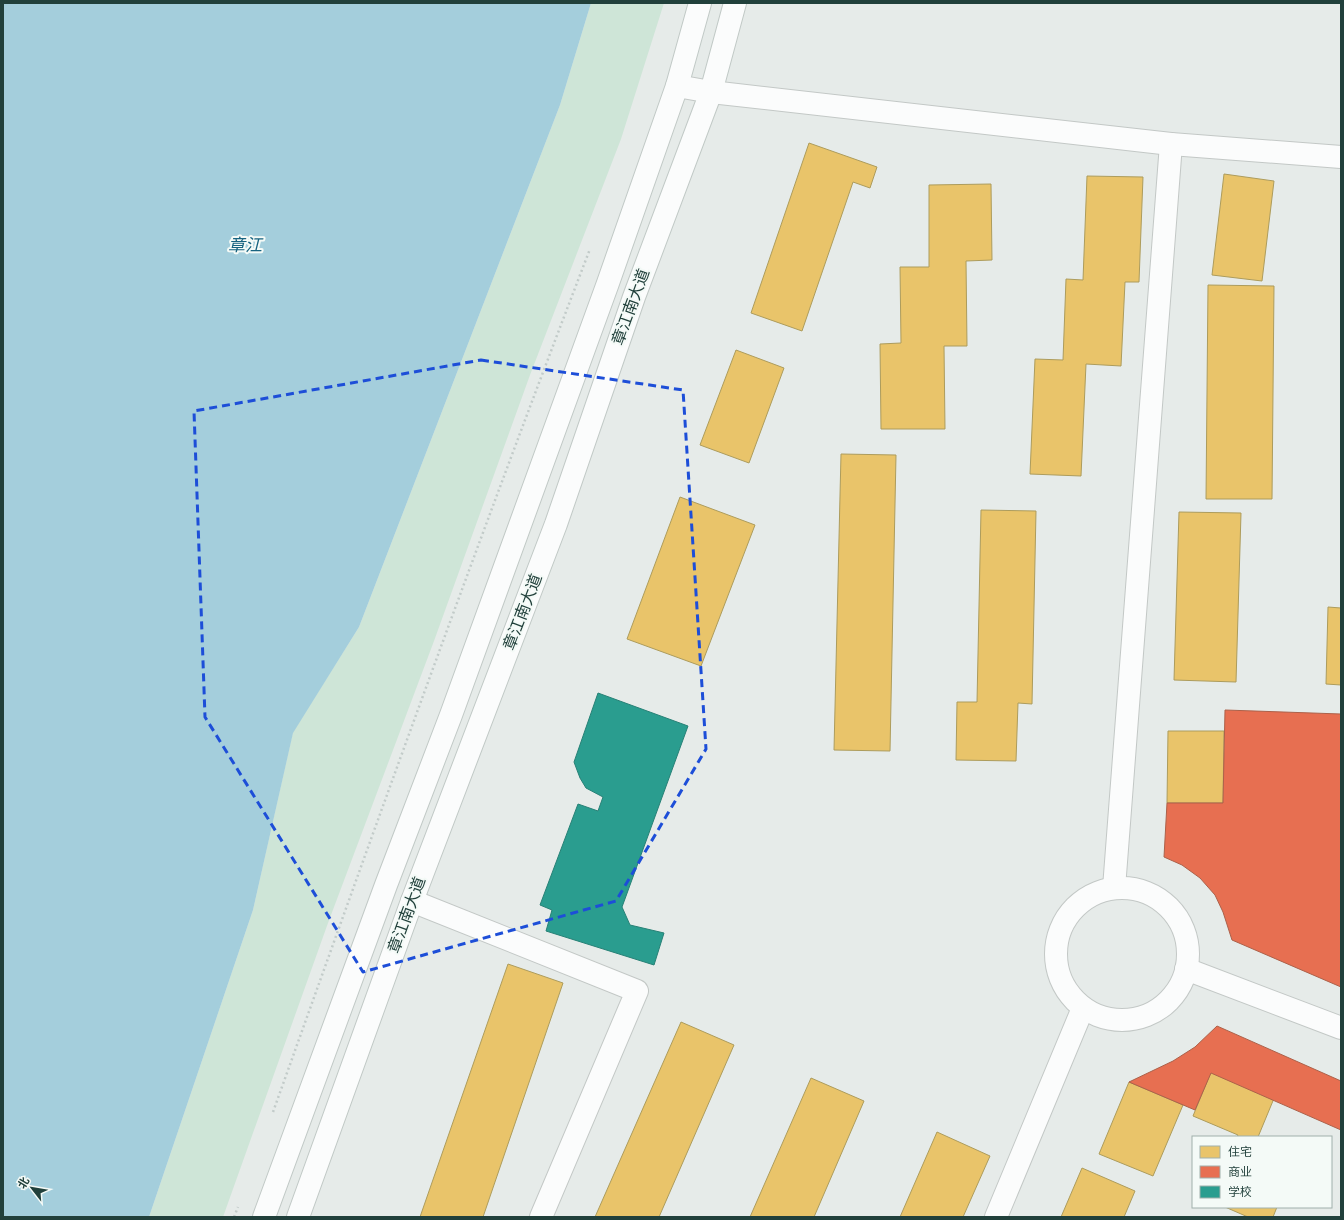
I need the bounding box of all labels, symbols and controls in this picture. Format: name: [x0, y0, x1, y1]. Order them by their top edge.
water label: 章江: [228, 236, 264, 254]
street label: 章江南大道: [609, 266, 652, 347]
street label: 章江南大道: [500, 571, 545, 652]
street label: 章江南大道: [385, 874, 428, 955]
legend: [1192, 1136, 1332, 1208]
text: 住宅: [1228, 1145, 1252, 1158]
text: 商业: [1228, 1165, 1252, 1178]
north arrow: [12, 1168, 52, 1208]
text: 北: [16, 1176, 31, 1191]
text: 学校: [1228, 1185, 1252, 1198]

